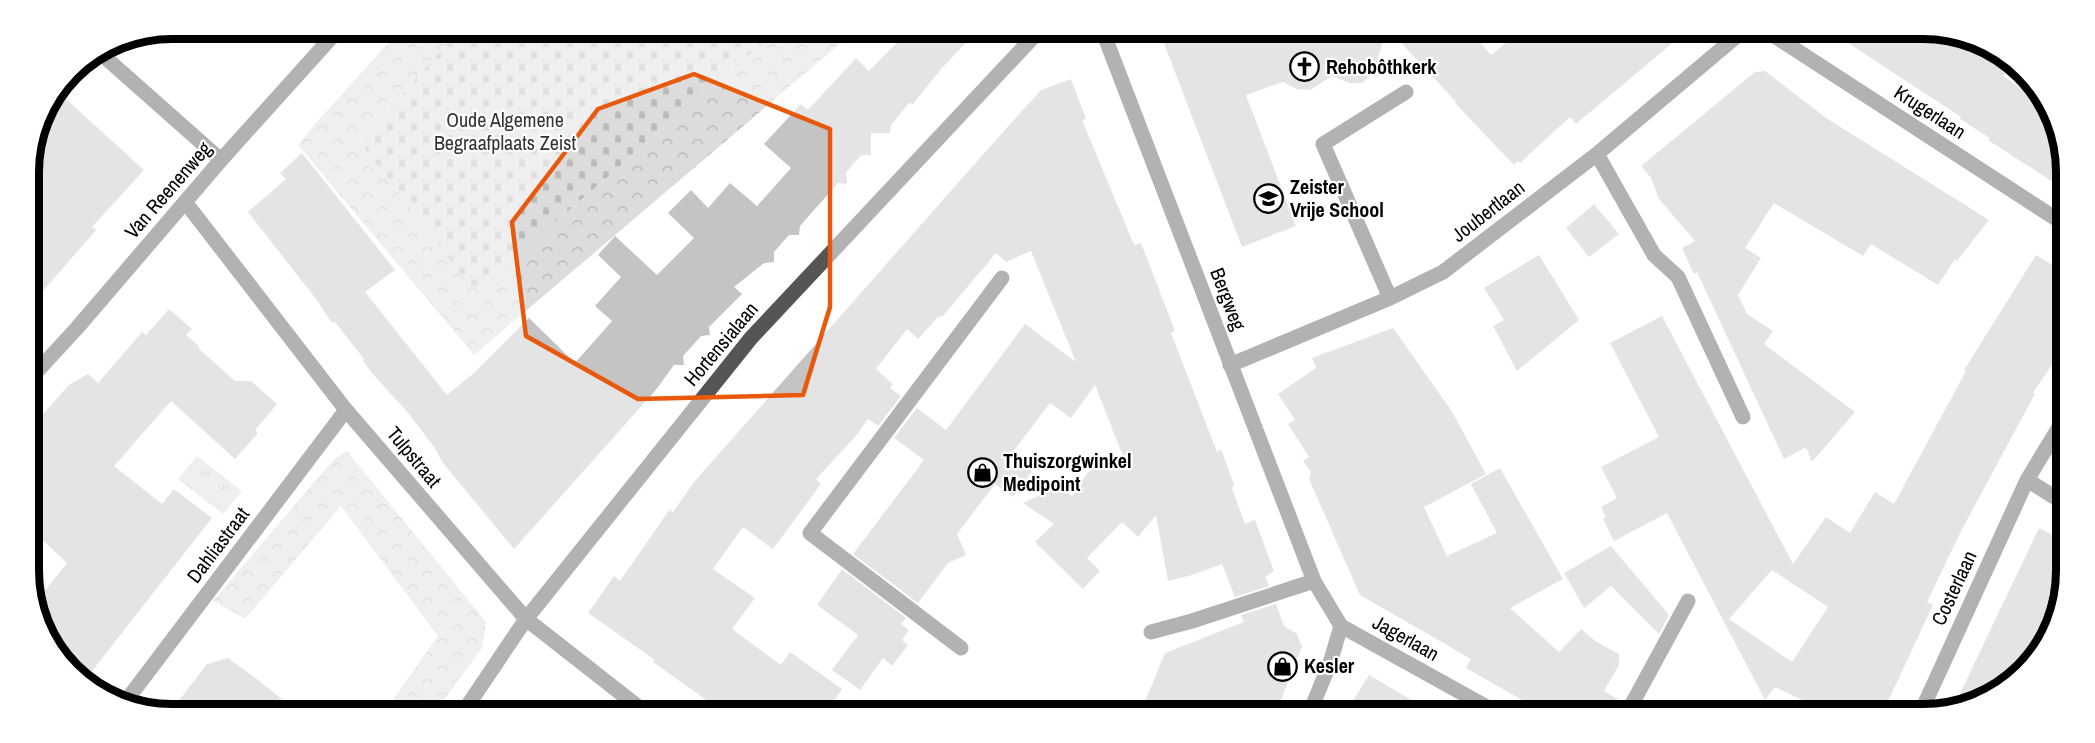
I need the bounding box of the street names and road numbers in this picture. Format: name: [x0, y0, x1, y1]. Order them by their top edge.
street label: Krugerlaan: [1889, 78, 1971, 145]
street label: Van Reenenweg: [118, 136, 217, 244]
street label: Joubertlaan: [1446, 174, 1530, 248]
street label: Bergweg: [1204, 264, 1253, 334]
street label: Hortensialaan: [677, 296, 764, 391]
street label: Tulpstraat: [381, 421, 448, 493]
street label: Dahliastraat: [180, 501, 255, 588]
street label: Costerlaan: [1925, 546, 1983, 629]
street label: Jagerlaan: [1368, 608, 1444, 667]

